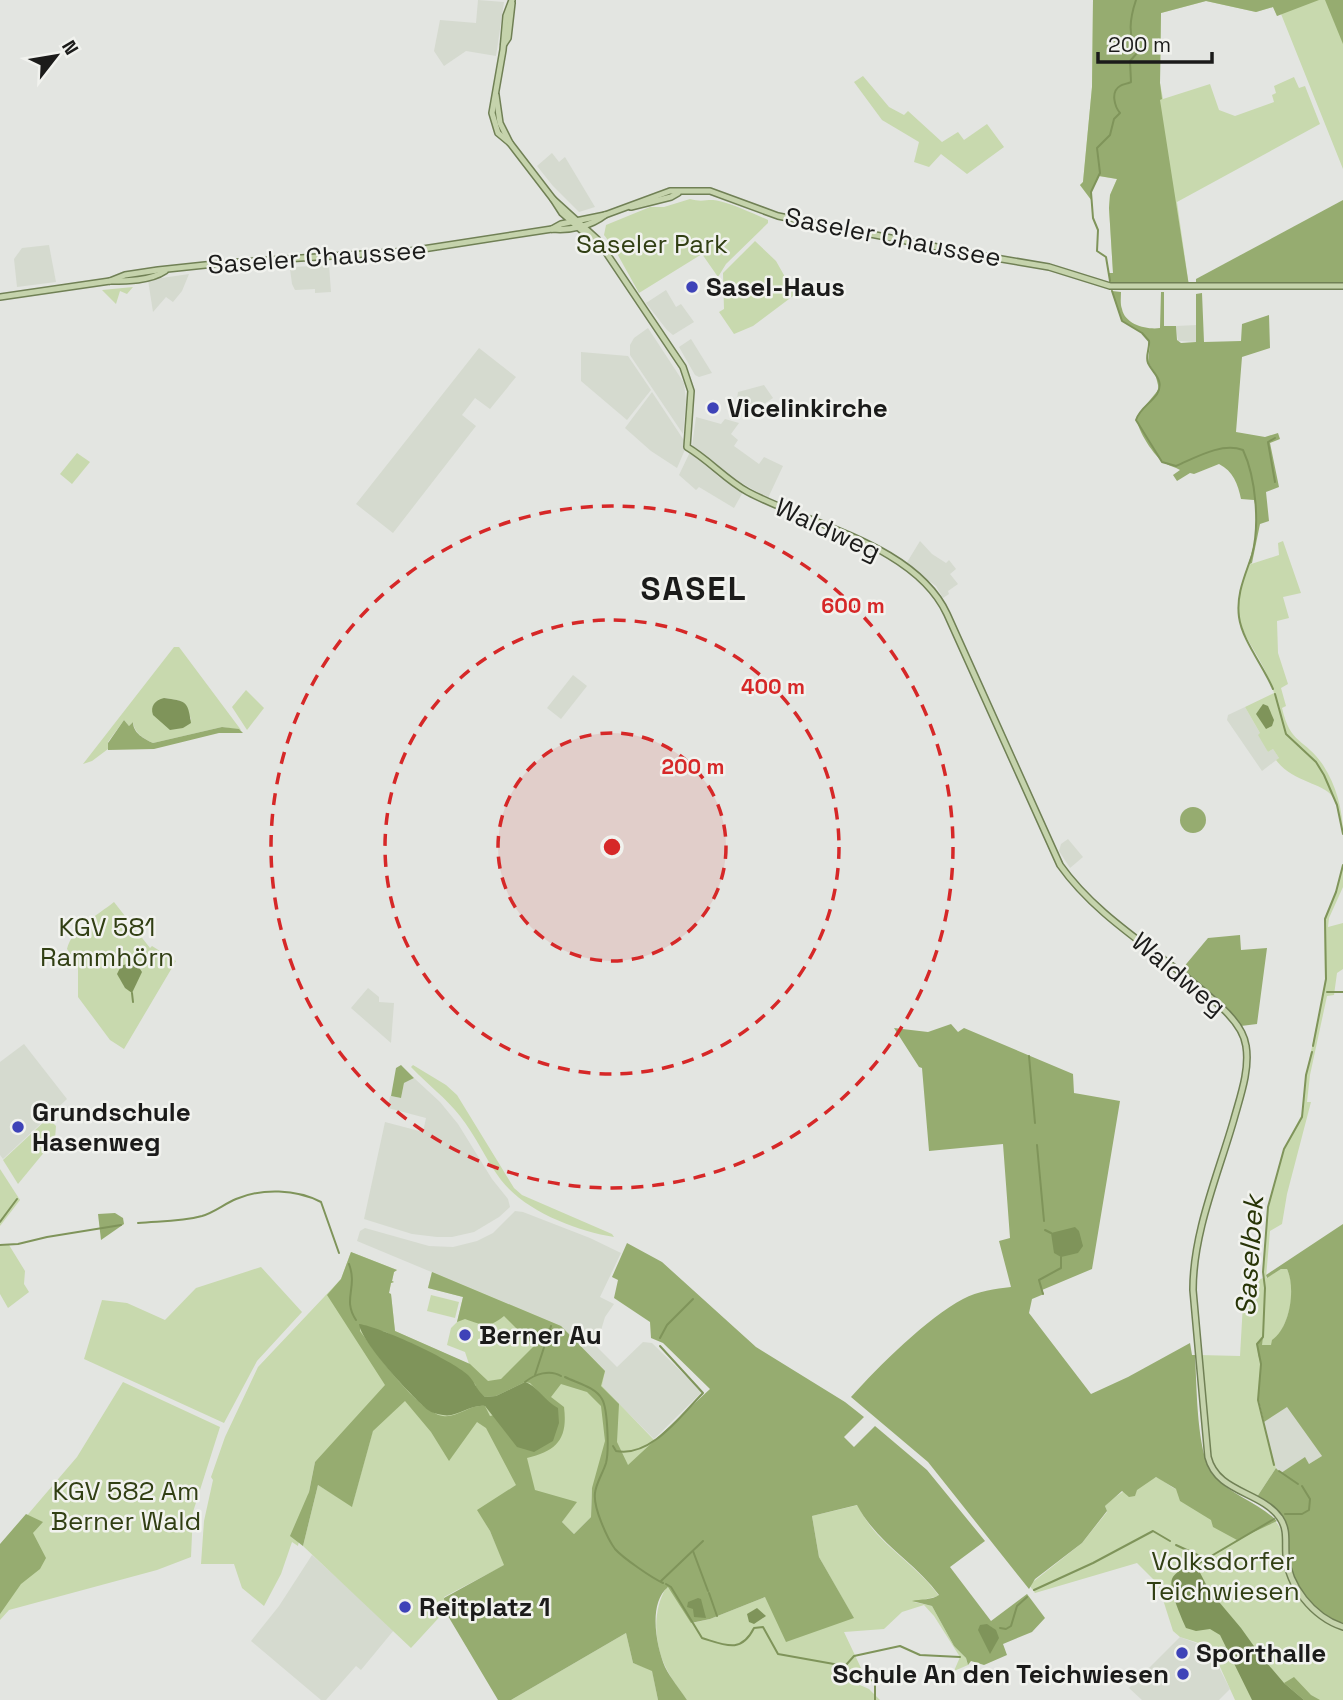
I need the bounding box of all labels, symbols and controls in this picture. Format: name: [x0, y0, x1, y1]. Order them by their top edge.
north arrow: [21, 21, 91, 91]
scale bar: [1098, 21, 1212, 65]
text: 200 m: [1108, 31, 1171, 58]
text: N: [56, 36, 84, 59]
street label: Saseler Chaussee: [782, 199, 1004, 275]
park label: Saseler Park: [576, 227, 728, 261]
street label: Saseler Chaussee: [206, 232, 428, 282]
place label: Sasel-Haus: [706, 270, 845, 304]
marker: Sasel-Haus: [684, 279, 700, 295]
place label: Vicelinkirche: [727, 391, 888, 425]
marker: Vicelinkirche: [705, 400, 721, 416]
street label: Waldweg: [770, 490, 886, 568]
district label: SASEL: [640, 568, 748, 610]
text: 600 m: [821, 592, 885, 619]
text: 400 m: [741, 673, 805, 700]
text: 200 m: [662, 753, 724, 780]
centre of rings: [600, 835, 624, 859]
park label: KGV 581 Rammhörn: [40, 910, 174, 974]
street label: Waldweg: [1125, 925, 1233, 1023]
place label: Grundschule Hasenweg: [32, 1095, 191, 1159]
marker: Grundschule Hasenweg: [10, 1119, 26, 1135]
water label: Saselbek: [1227, 1191, 1271, 1318]
place label: Berner Au: [479, 1318, 602, 1352]
marker: Berner Au: [457, 1327, 473, 1343]
park label: KGV 582 Am Berner Wald: [51, 1474, 201, 1538]
park label: Volksdorfer Teichwiesen: [1146, 1544, 1300, 1608]
place label: Reitplatz 1: [419, 1590, 550, 1624]
marker: Reitplatz 1: [397, 1599, 413, 1615]
place label: Sporthalle: [1196, 1636, 1326, 1670]
marker: Sporthalle: [1174, 1645, 1190, 1661]
place label: Schule An den Teichwiesen: [832, 1657, 1169, 1691]
marker: Schule An den Teichwiesen: [1175, 1666, 1191, 1682]

